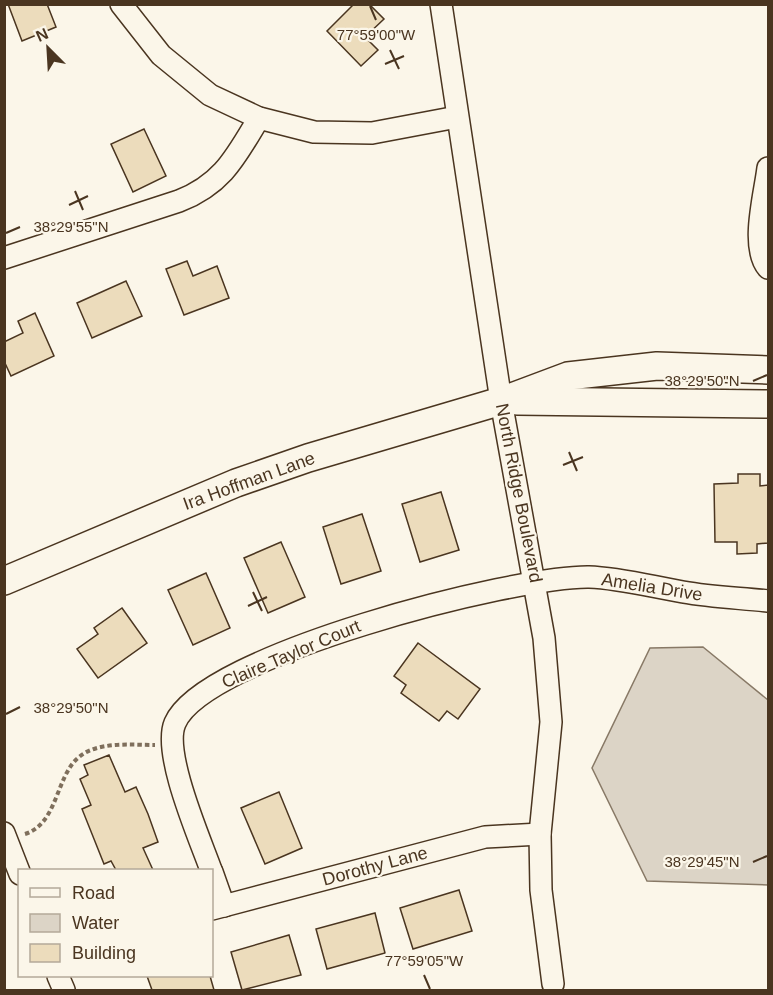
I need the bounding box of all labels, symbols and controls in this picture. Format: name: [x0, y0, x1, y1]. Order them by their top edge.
north arrow: [18, 18, 78, 78]
text: N: [33, 25, 51, 45]
text: 77°59'00"W: [337, 26, 416, 43]
text: 38°29'55"N: [33, 218, 109, 235]
text: 38°29'50"N: [664, 372, 740, 389]
street label: North Ridge Boulevard: [492, 402, 546, 584]
street label: Ira Hoffman Lane: [180, 448, 318, 514]
street label: Amelia Drive: [600, 569, 704, 605]
street label: Claire Taylor Court: [219, 616, 363, 692]
text: 38°29'50"N: [33, 699, 109, 716]
street label: Dorothy Lane: [320, 842, 430, 890]
text: 38°29'45"N: [664, 853, 740, 870]
legend: [18, 869, 213, 977]
text: Road: [72, 883, 115, 903]
text: Water: [72, 913, 119, 933]
text: Building: [72, 943, 136, 963]
text: 77°59'05"W: [385, 952, 464, 969]

